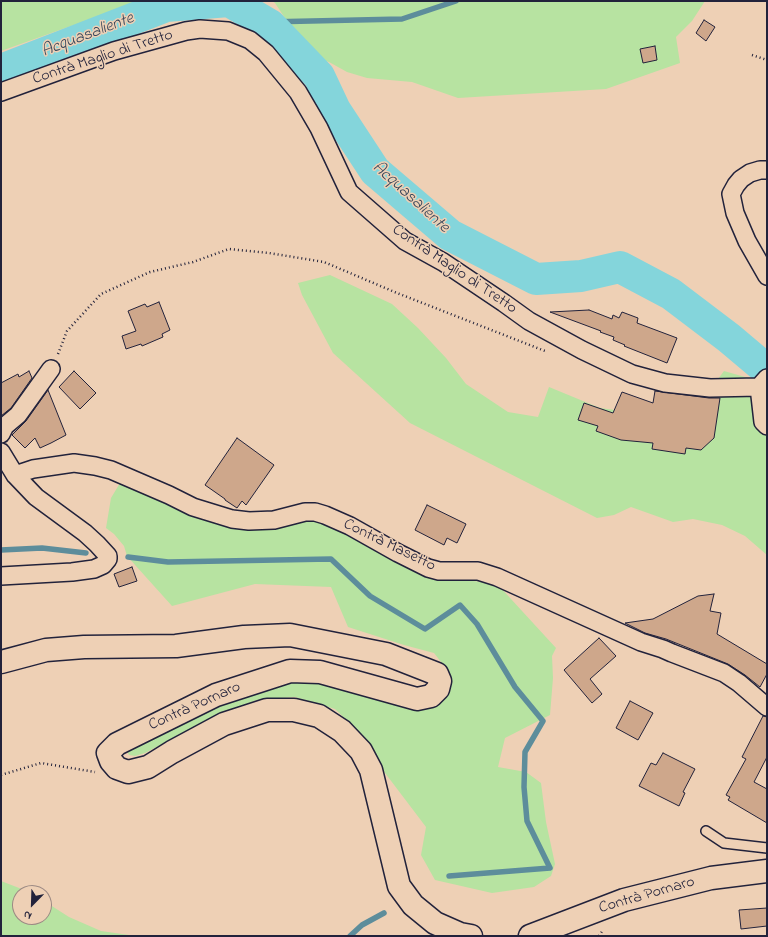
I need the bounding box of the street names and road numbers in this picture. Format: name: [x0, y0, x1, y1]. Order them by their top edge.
street label: Contrà Maglio di Tretto: [30, 26, 176, 90]
street label: Contrà Maglio di Tretto: [388, 221, 520, 319]
street label: Contrà Masetto: [340, 515, 438, 577]
street label: Contrà Pornaro: [146, 678, 244, 736]
street label: Contrà Pornaro: [597, 873, 697, 919]

